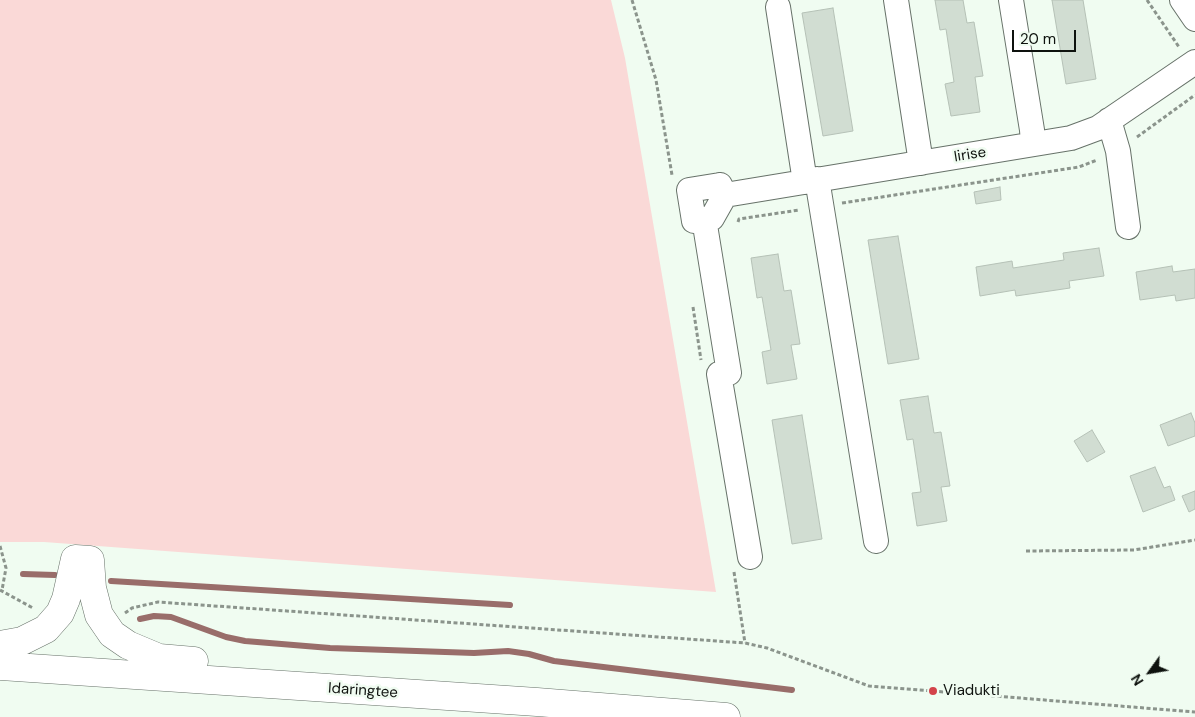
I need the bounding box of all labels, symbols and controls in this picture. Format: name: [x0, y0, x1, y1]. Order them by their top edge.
scale bar: [1015, 20, 1079, 52]
text: 20 m: [1020, 29, 1056, 49]
street label: Iirise: [953, 144, 987, 166]
north arrow: [1125, 647, 1175, 697]
text: N: [1127, 671, 1148, 689]
street label: Idaringtee: [327, 680, 399, 702]
place label: Viadukti: [943, 682, 1000, 700]
marker: Viadukti: [927, 685, 939, 697]

